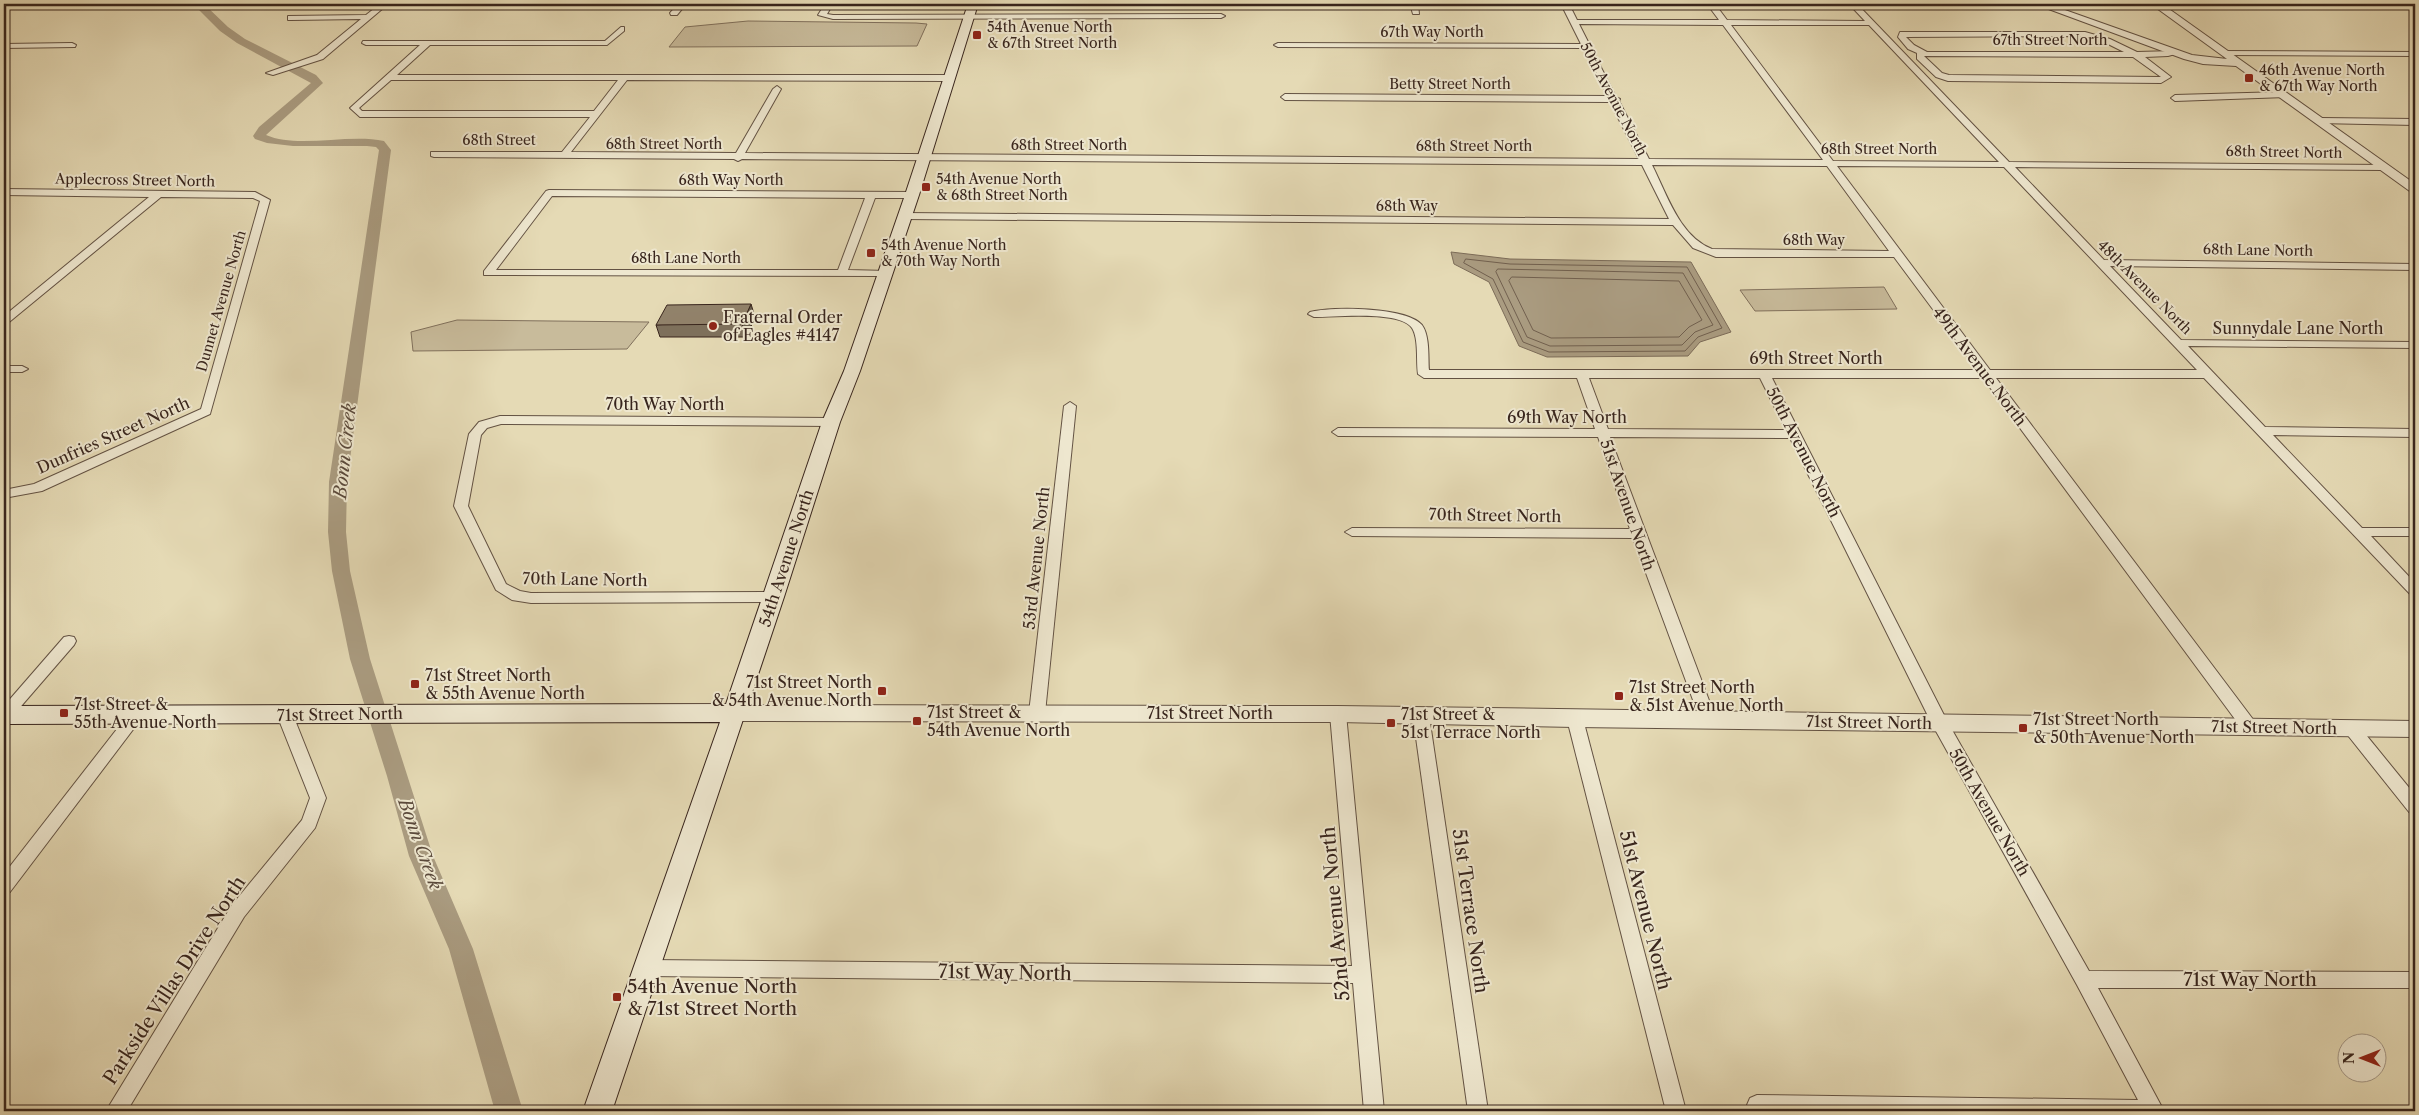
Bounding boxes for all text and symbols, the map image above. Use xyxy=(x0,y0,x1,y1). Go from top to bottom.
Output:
place label: 54th Avenue North & 67th Street North xyxy=(987,18,1117,52)
street label: 67th Way North xyxy=(1380,23,1484,41)
marker: 54th Avenue North & 67th Street North xyxy=(971,29,983,41)
street label: 67th Street North xyxy=(1992,31,2108,49)
street label: 50th Avenue North xyxy=(1576,39,1652,159)
place label: 46th Avenue North & 67th Way North xyxy=(2259,61,2385,95)
marker: 46th Avenue North & 67th Way North xyxy=(2243,72,2255,84)
street label: Betty Street North xyxy=(1389,75,1511,93)
street label: 68th Street xyxy=(462,131,536,149)
street label: 68th Street North xyxy=(606,135,723,153)
street label: 68th Street North xyxy=(1011,136,1128,154)
street label: 68th Street North xyxy=(1416,137,1533,155)
street label: 68th Street North xyxy=(1821,140,1938,158)
street label: 68th Street North xyxy=(2225,142,2343,162)
street label: Applecross Street North xyxy=(54,170,215,190)
place label: 54th Avenue North & 68th Street North xyxy=(936,170,1068,204)
street label: 68th Way North xyxy=(679,171,784,189)
marker: 54th Avenue North & 68th Street North xyxy=(920,181,932,193)
street label: 68th Way xyxy=(1376,197,1438,215)
street label: Dunnet Avenue North xyxy=(192,228,250,374)
street label: 68th Way xyxy=(1783,231,1845,249)
place label: 54th Avenue North & 70th Way North xyxy=(881,236,1007,270)
street label: 48th Avenue North xyxy=(2094,236,2196,338)
street label: 68th Lane North xyxy=(2203,240,2313,260)
marker: 54th Avenue North & 70th Way North xyxy=(865,247,877,259)
street label: 68th Lane North xyxy=(631,249,741,267)
street label: 49th Avenue North xyxy=(1929,302,2031,430)
place label: Fraternal Order of Eagles #4147 xyxy=(723,307,843,345)
street label: Sunnydale Lane North xyxy=(2213,318,2383,338)
marker: Fraternal Order of Eagles #4147 xyxy=(707,320,719,332)
street label: 69th Street North xyxy=(1749,348,1883,368)
street label: 50th Avenue North xyxy=(1762,383,1846,521)
street label: Dunfries Street North xyxy=(34,392,192,478)
street label: 70th Way North xyxy=(605,394,725,414)
water label: Bonn Creek xyxy=(329,402,361,502)
street label: 69th Way North xyxy=(1507,407,1627,427)
street label: 51st Avenue North xyxy=(1596,437,1660,573)
street label: 53rd Avenue North xyxy=(1019,486,1053,630)
street label: 54th Avenue North xyxy=(754,487,818,629)
street label: 70th Street North xyxy=(1429,504,1561,526)
street label: 70th Lane North xyxy=(522,568,648,590)
place label: 71st Street North & 55th Avenue North xyxy=(425,665,585,703)
place label: 71st Street North & 54th Avenue North xyxy=(711,672,872,710)
place label: 71st Street North & 51st Avenue North xyxy=(1629,677,1784,715)
marker: 71st Street North & 55th Avenue North xyxy=(409,678,421,690)
marker: 71st Street North & 54th Avenue North xyxy=(876,685,888,697)
marker: 71st Street North & 51st Avenue North xyxy=(1613,690,1625,702)
place label: 71st Street & 55th Avenue North xyxy=(74,694,217,732)
place label: 71st Street & 54th Avenue North xyxy=(927,702,1070,740)
street label: 71st Street North xyxy=(277,703,403,725)
street label: 71st Street North xyxy=(1147,703,1273,723)
place label: 71st Street & 51st Terrace North xyxy=(1401,704,1541,742)
marker: 71st Street & 55th Avenue North xyxy=(58,707,70,719)
place label: 71st Street North & 50th Avenue North xyxy=(2033,709,2194,747)
street label: 71st Street North xyxy=(1806,711,1932,733)
marker: 71st Street & 54th Avenue North xyxy=(911,715,923,727)
street label: 71st Street North xyxy=(2211,716,2337,738)
marker: 71st Street & 51st Terrace North xyxy=(1385,717,1397,729)
marker: 71st Street North & 50th Avenue North xyxy=(2017,722,2029,734)
street label: 50th Avenue North xyxy=(1945,745,2035,879)
water label: Bonn Creek xyxy=(393,793,447,893)
street label: 52nd Avenue North xyxy=(1316,826,1355,1002)
street label: 51st Terrace North xyxy=(1448,827,1493,995)
street label: 51st Avenue North xyxy=(1615,828,1676,992)
street label: Parkside Villas Drive North xyxy=(98,872,251,1089)
street label: 71st Way North xyxy=(938,960,1072,985)
street label: 71st Way North xyxy=(2183,968,2317,991)
place label: 54th Avenue North & 71st Street North xyxy=(627,975,797,1020)
marker: 54th Avenue North & 71st Street North xyxy=(611,991,623,1003)
north arrow xyxy=(2336,1032,2386,1082)
text: N xyxy=(2340,1052,2358,1064)

